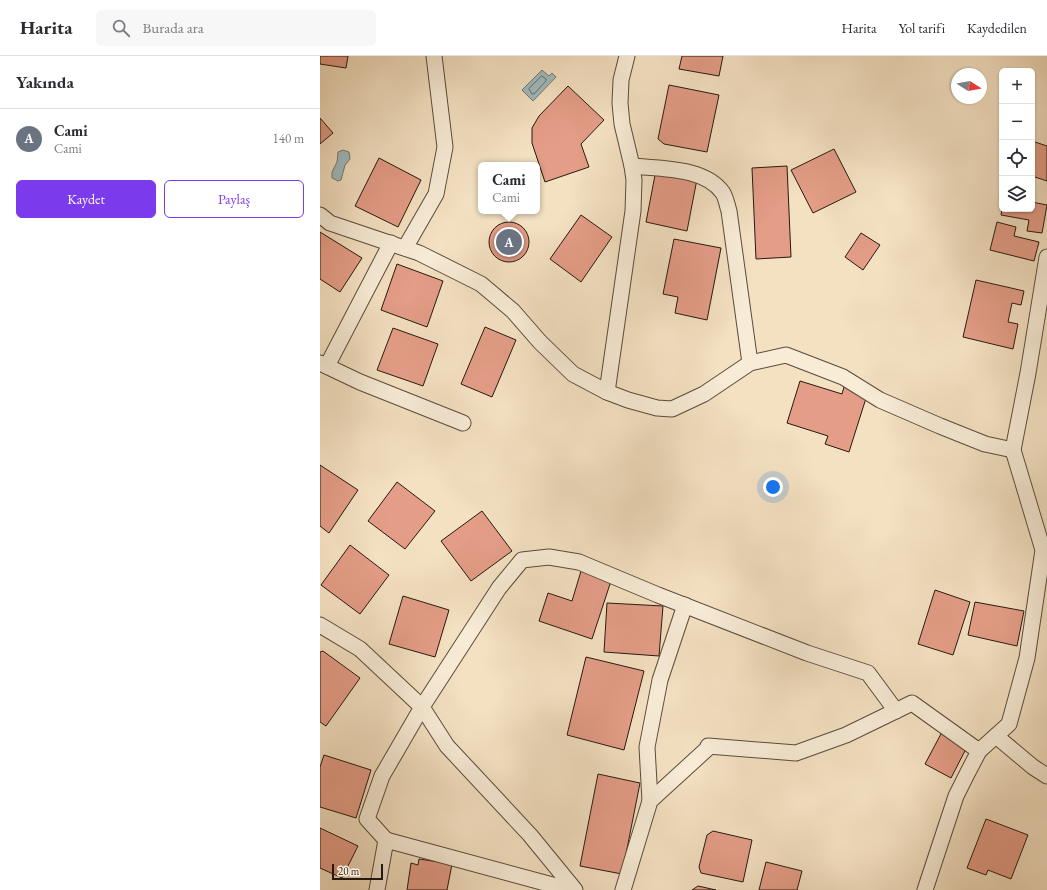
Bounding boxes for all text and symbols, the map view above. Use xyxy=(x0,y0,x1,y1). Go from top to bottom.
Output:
search box xyxy=(96,10,376,46)
text: Harita xyxy=(20,15,72,40)
icon: search xyxy=(110,17,132,39)
text: Burada ara xyxy=(142,18,204,37)
text: Harita xyxy=(842,19,877,37)
text: Yol tarifi xyxy=(899,19,945,37)
text: Kaydedilen xyxy=(967,19,1027,37)
north arrow xyxy=(951,68,987,104)
map controls xyxy=(999,68,1035,212)
button: + xyxy=(999,68,1035,104)
text: Yakında xyxy=(16,71,74,93)
button: − xyxy=(999,104,1035,140)
text: Cami xyxy=(54,121,88,140)
text: A xyxy=(24,130,34,147)
text: 140 m xyxy=(273,130,304,147)
text: Cami xyxy=(54,140,82,157)
button: locate xyxy=(999,140,1035,176)
popup xyxy=(478,162,540,214)
text: Cami xyxy=(492,170,526,189)
button: layers xyxy=(999,176,1035,212)
button: Kaydet xyxy=(16,180,156,218)
button: Paylaş xyxy=(164,180,304,218)
text: Cami xyxy=(492,189,520,206)
pin: A xyxy=(496,227,522,257)
your location xyxy=(763,477,783,497)
scale bar xyxy=(332,862,383,881)
text: 20 m xyxy=(338,864,359,878)

